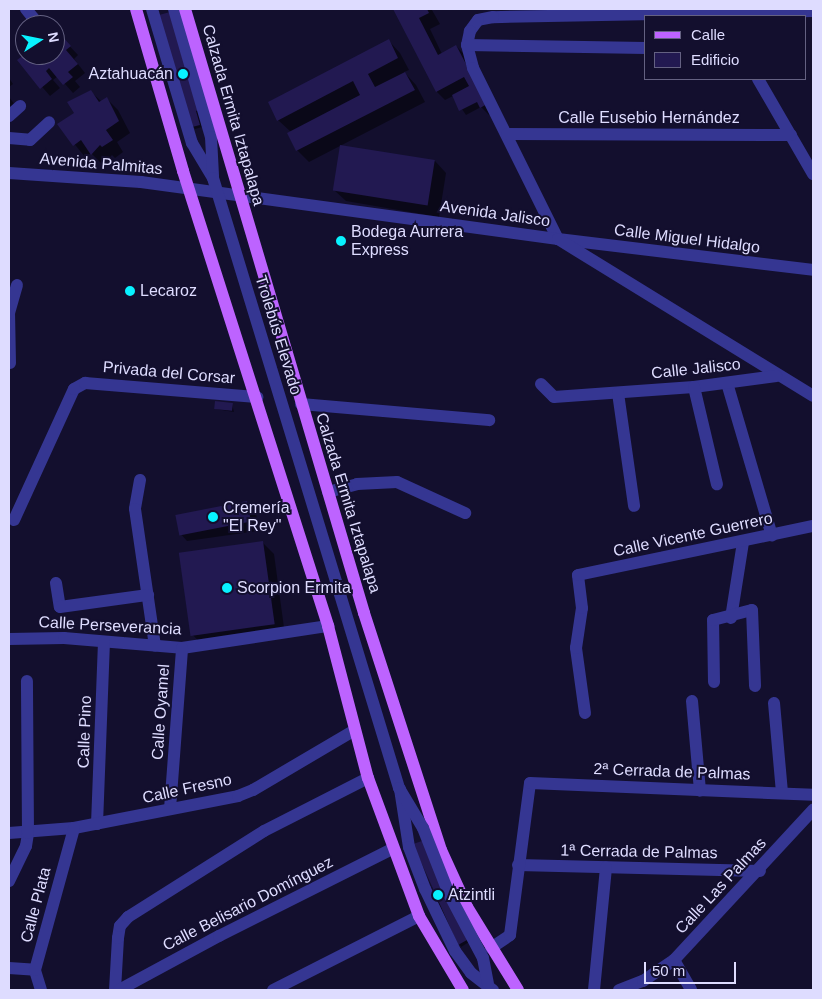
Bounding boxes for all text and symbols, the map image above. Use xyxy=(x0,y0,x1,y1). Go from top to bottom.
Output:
north arrow xyxy=(15,15,65,65)
legend xyxy=(644,15,807,80)
street label: Calzada Ermita Iztapalapa xyxy=(198,22,268,208)
text: Calle xyxy=(691,26,725,43)
text: N xyxy=(45,31,63,44)
text: Edificio xyxy=(691,51,739,68)
place label: Aztahuacán xyxy=(88,64,173,84)
marker: Aztahuacán xyxy=(177,68,189,80)
street label: Calle Eusebio Hernández xyxy=(558,108,740,128)
street label: Avenida Palmitas xyxy=(39,149,163,179)
street label: Avenida Jalisco xyxy=(439,197,551,231)
street label: Calle Miguel Hidalgo xyxy=(613,221,761,257)
place label: Bodega Aurrera Express xyxy=(351,222,464,260)
marker: Bodega Aurrera Express xyxy=(335,235,347,247)
street label: Trolebús Elevado xyxy=(251,273,305,397)
place label: Lecaroz xyxy=(140,281,197,301)
marker: Lecaroz xyxy=(124,285,136,297)
street label: Calle Jalisco xyxy=(650,355,742,383)
street label: Privada del Corsar xyxy=(102,358,236,388)
street label: Calzada Ermita Iztapalapa xyxy=(311,410,385,596)
place label: Cremería "El Rey" xyxy=(223,498,290,536)
street label: Calle Vicente Guerrero xyxy=(612,509,774,561)
marker: Cremería "El Rey" xyxy=(207,511,219,523)
place label: Scorpion Ermita xyxy=(237,578,351,598)
marker: Scorpion Ermita xyxy=(221,582,233,594)
street label: Calle Perseverancia xyxy=(38,613,182,639)
street label: Calle Oyamel xyxy=(148,663,174,761)
street label: Calle Pino xyxy=(74,695,96,769)
street label: 2ª Cerrada de Palmas xyxy=(593,760,751,784)
street label: Calle Fresno xyxy=(141,770,233,808)
street label: Calle Las Palmas xyxy=(672,834,770,938)
street label: 1ª Cerrada de Palmas xyxy=(560,841,718,863)
street label: Calle Belisario Domínguez xyxy=(160,853,336,955)
street label: Calle Plata xyxy=(17,865,55,945)
place label: Atzintli xyxy=(448,885,495,905)
marker: Atzintli xyxy=(432,889,444,901)
scale bar xyxy=(647,952,740,984)
text: 50 m xyxy=(652,962,685,979)

